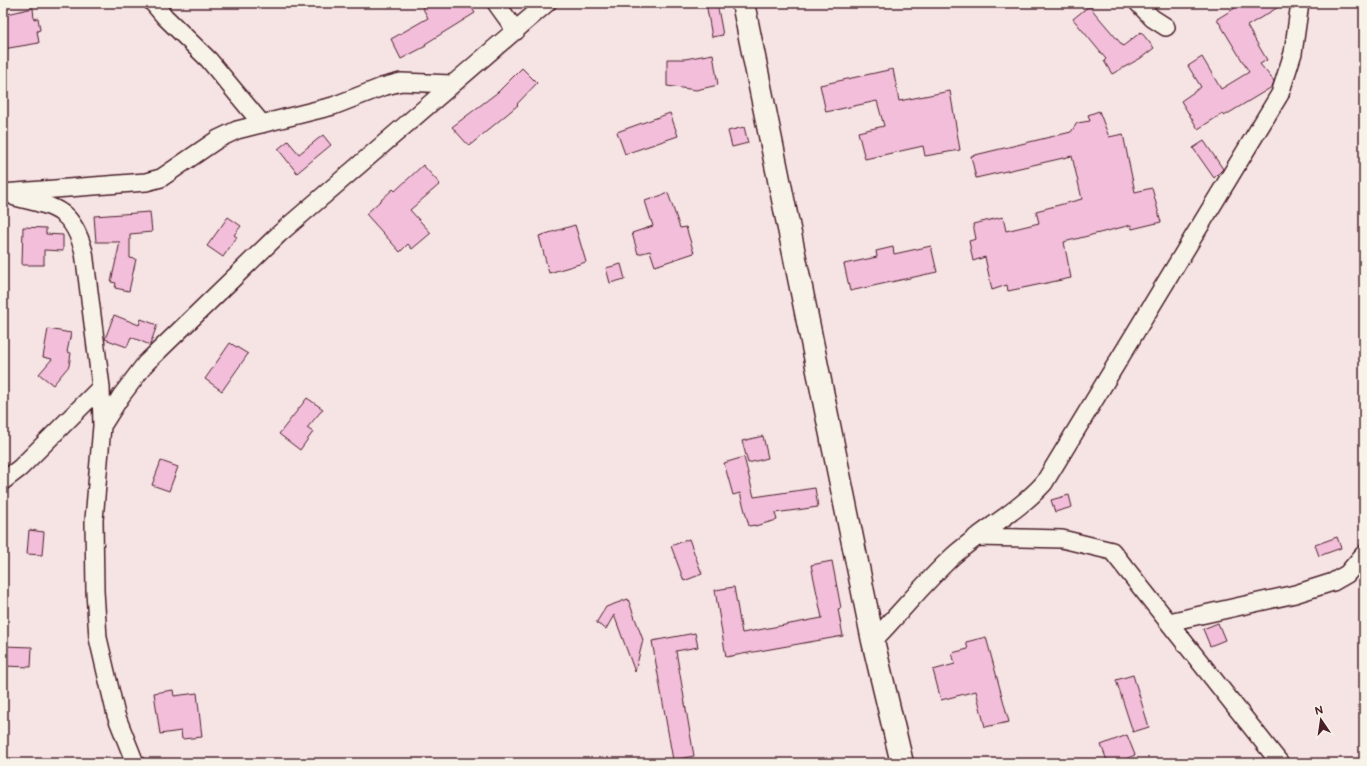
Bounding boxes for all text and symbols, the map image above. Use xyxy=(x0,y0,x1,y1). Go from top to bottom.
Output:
north arrow xyxy=(1301,700,1341,740)
text: N xyxy=(1313,703,1324,718)

